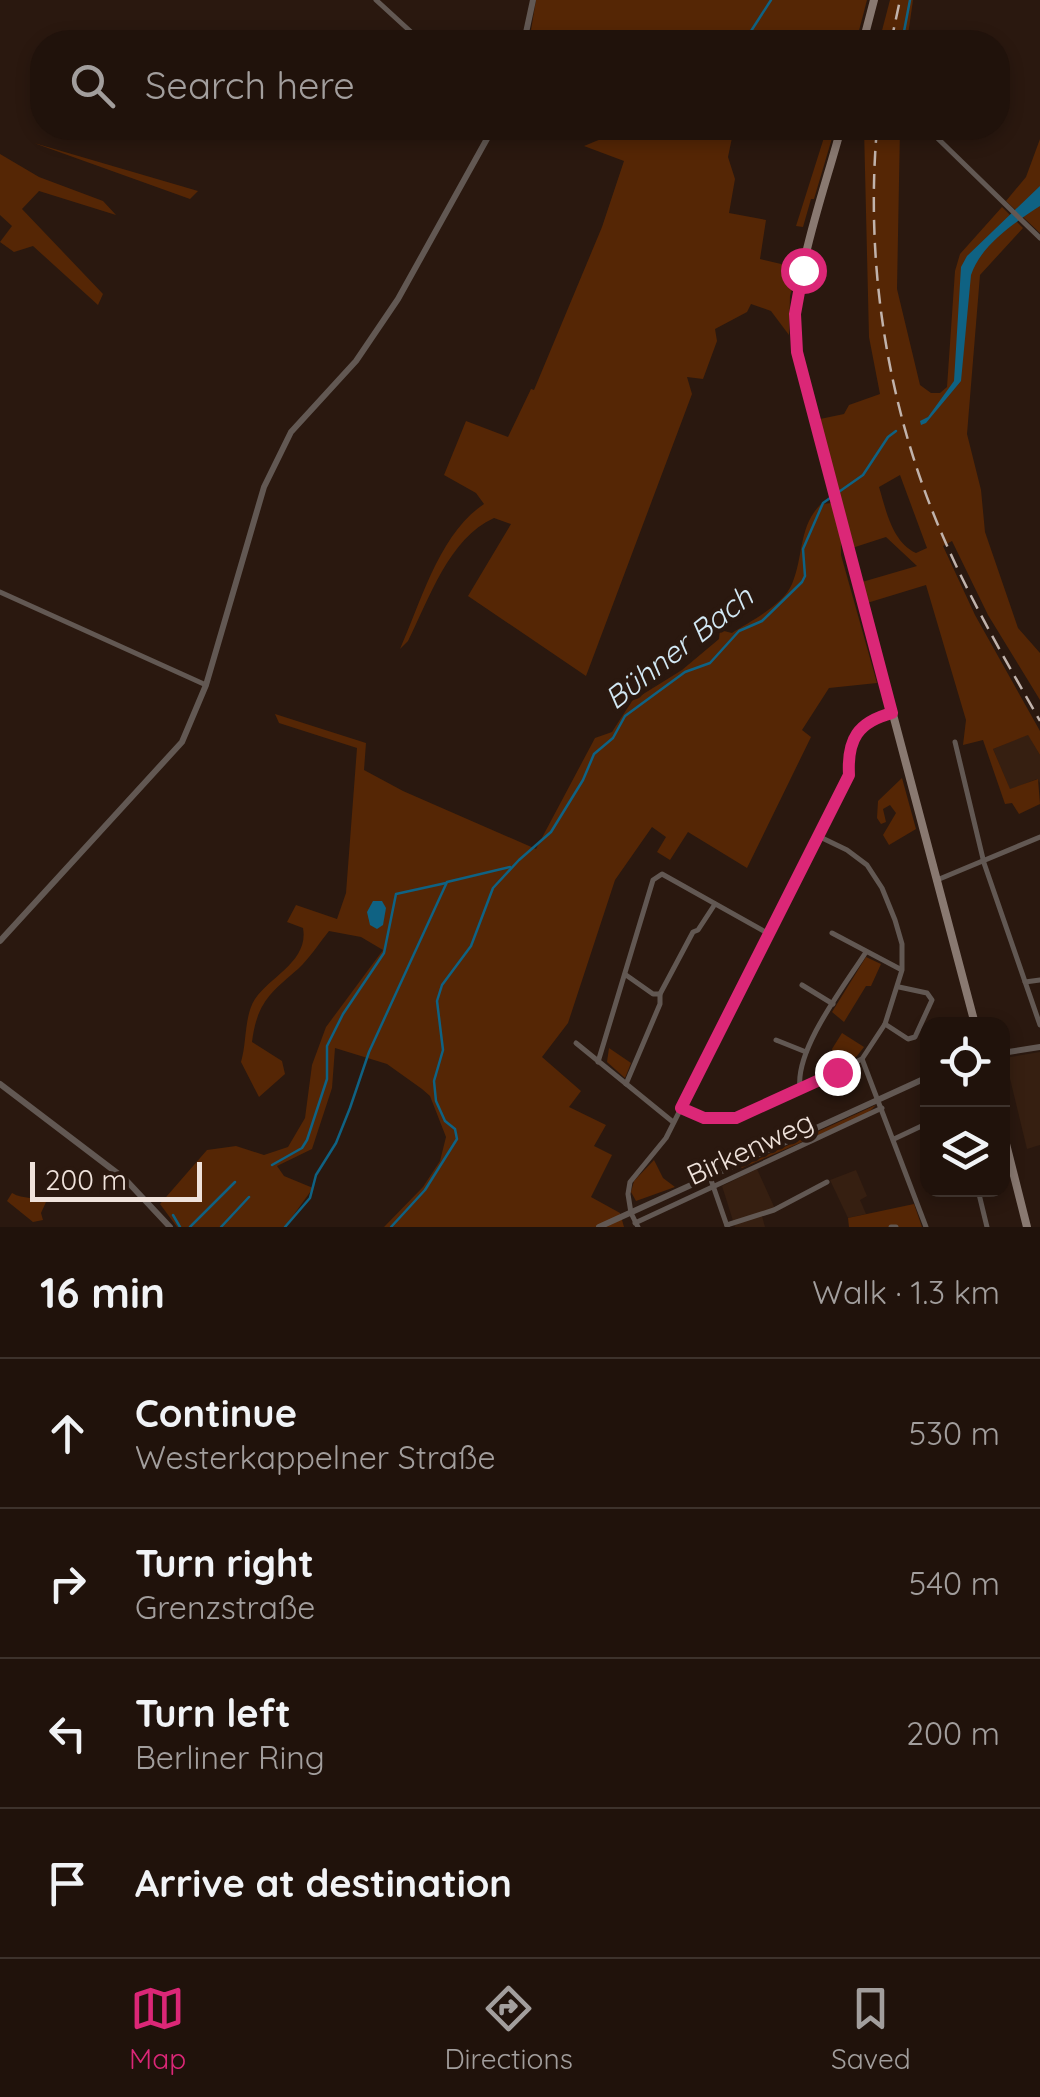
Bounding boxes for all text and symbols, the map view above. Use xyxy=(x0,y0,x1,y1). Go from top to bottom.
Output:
search box xyxy=(30,30,1010,140)
icon: search xyxy=(65,58,120,113)
text: Search here xyxy=(145,61,355,109)
route start xyxy=(781,248,827,294)
water label: Bühner Bach xyxy=(597,577,761,717)
map controls xyxy=(920,1017,1010,1197)
button: locate xyxy=(920,1017,1010,1107)
route end xyxy=(815,1050,861,1096)
street label: Birkenweg xyxy=(681,1103,819,1192)
button: layers xyxy=(920,1107,1010,1197)
scale bar xyxy=(30,1157,202,1202)
text: 200 m xyxy=(45,1162,127,1197)
text: 16 min xyxy=(40,1266,165,1319)
text: Walk · 1.3 km xyxy=(812,1272,1000,1312)
text: Continue xyxy=(135,1389,297,1437)
icon: ahead xyxy=(40,1406,95,1461)
text: 530 m xyxy=(909,1413,1000,1453)
text: Westerkappelner Straße xyxy=(135,1437,495,1477)
text: Turn right xyxy=(135,1539,314,1587)
icon: right xyxy=(40,1556,95,1611)
text: 540 m xyxy=(909,1563,1000,1603)
text: Grenzstraße xyxy=(135,1587,315,1627)
text: Turn left xyxy=(135,1689,291,1737)
icon: left xyxy=(40,1706,95,1761)
text: 200 m xyxy=(906,1713,1000,1753)
text: Berliner Ring xyxy=(135,1737,325,1777)
icon: arrive xyxy=(40,1856,95,1911)
text: Arrive at destination xyxy=(135,1859,512,1907)
tab: Map xyxy=(129,1981,186,2076)
tab: Directions xyxy=(444,1981,573,2076)
tab: Saved xyxy=(831,1981,911,2076)

